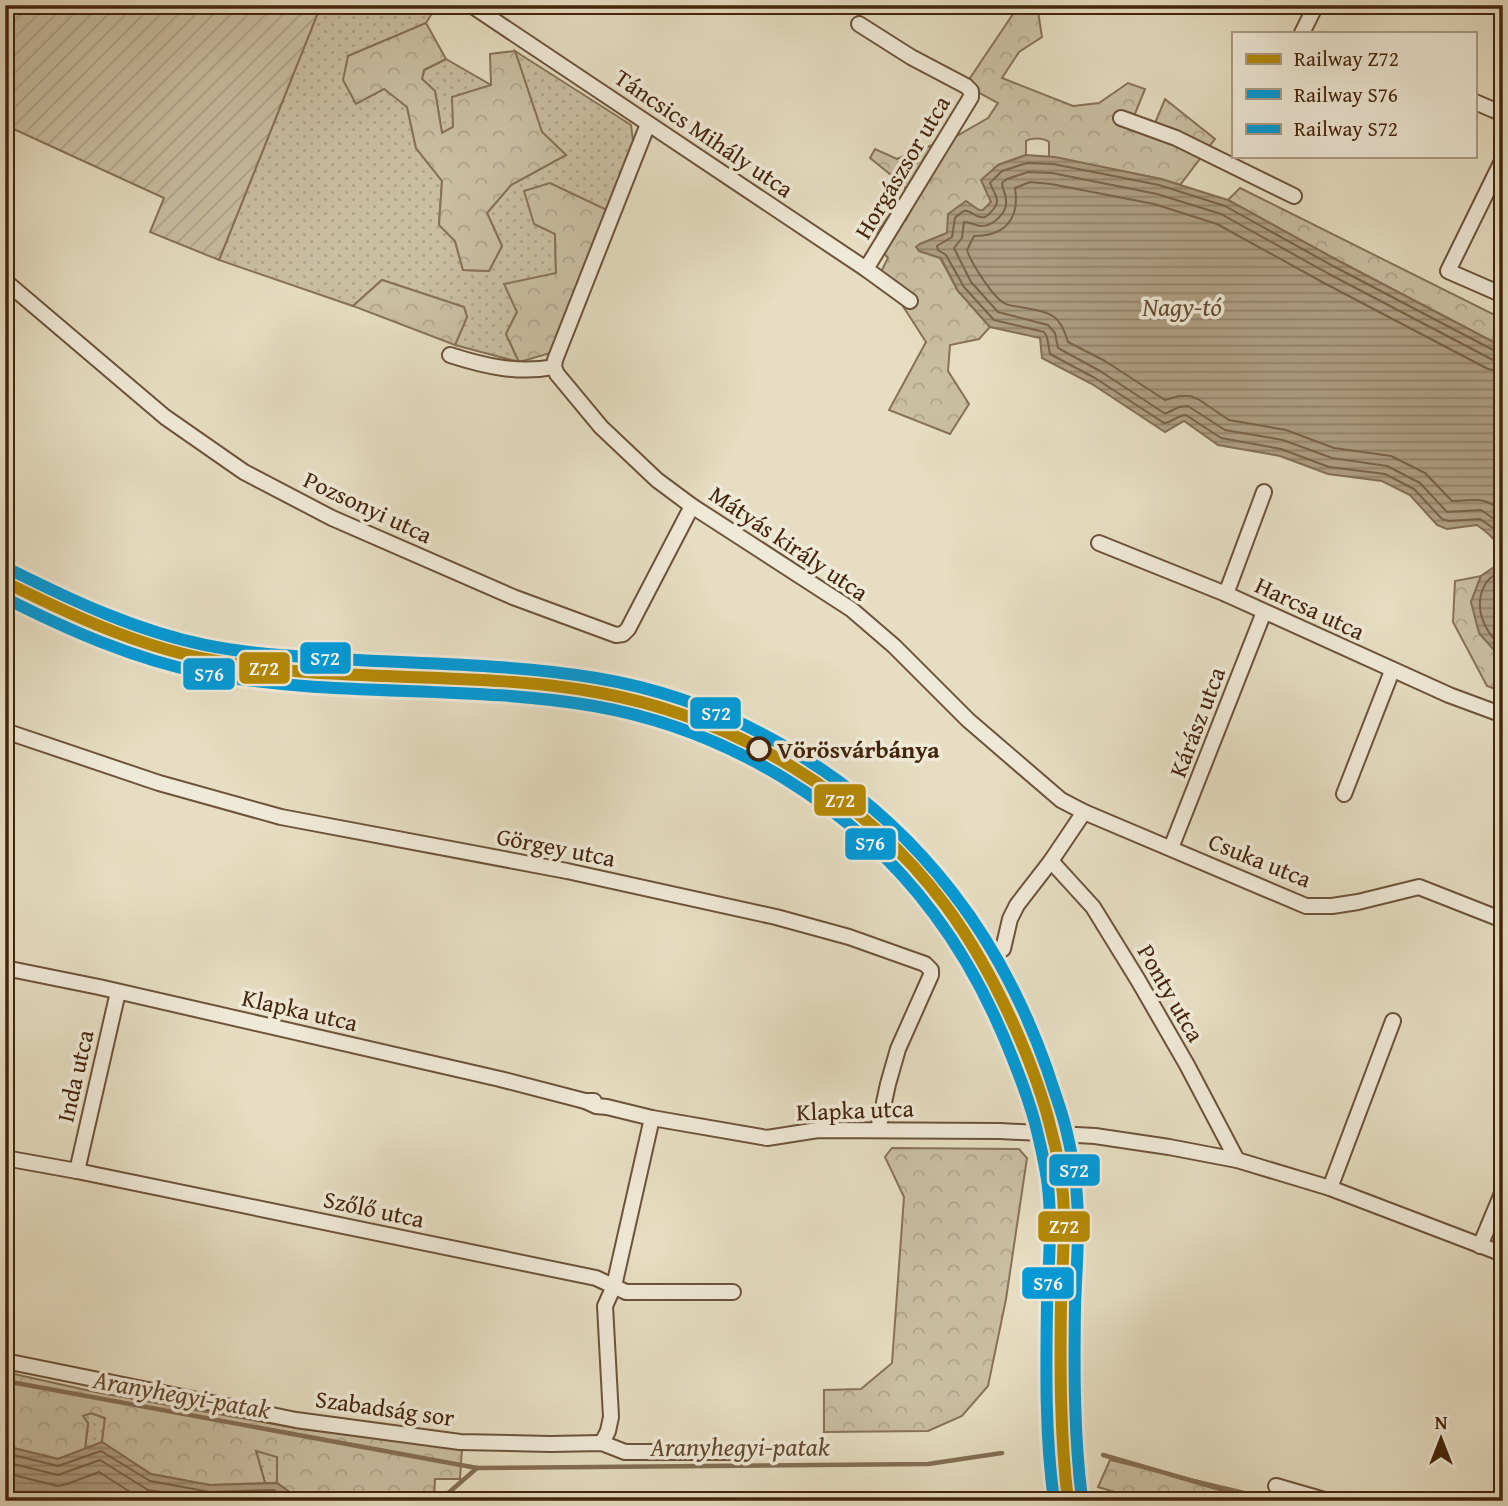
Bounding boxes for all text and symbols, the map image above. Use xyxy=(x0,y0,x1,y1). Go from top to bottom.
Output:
legend xyxy=(1232,32,1476,158)
text: Railway Z72 xyxy=(1294,43,1399,74)
street label: Táncsics Mihály utca xyxy=(607,60,801,206)
text: Railway S76 xyxy=(1294,79,1398,110)
street label: Horgászsor utca xyxy=(845,88,959,245)
text: Railway S72 xyxy=(1294,113,1398,144)
water label: Nagy-tó xyxy=(1141,287,1222,326)
street label: Pozsonyi utca xyxy=(298,462,439,552)
street label: Mátyás király utca xyxy=(702,477,876,610)
street label: Harcsa utca xyxy=(1250,567,1371,649)
line badge: S72 xyxy=(299,641,352,675)
text: S72 xyxy=(310,644,340,672)
line badge: Z72 xyxy=(238,651,291,685)
text: Z72 xyxy=(249,654,279,682)
line badge: S76 xyxy=(182,657,236,691)
text: S76 xyxy=(194,660,224,688)
street label: Kárász utca xyxy=(1160,661,1234,782)
line badge: S72 xyxy=(689,696,742,730)
text: S72 xyxy=(701,699,731,727)
place label: Vörösvárbánya xyxy=(777,732,940,767)
marker: Vörösvárbánya xyxy=(747,737,771,761)
line badge: Z72 xyxy=(813,783,867,817)
text: Z72 xyxy=(825,786,855,814)
street label: Görgey utca xyxy=(494,818,619,876)
street label: Csuka utca xyxy=(1203,824,1317,897)
line badge: S76 xyxy=(844,827,897,861)
text: S76 xyxy=(855,829,885,857)
street label: Ponty utca xyxy=(1129,938,1213,1049)
street label: Klapka utca xyxy=(239,980,362,1040)
street label: Inda utca xyxy=(47,1026,103,1126)
street label: Klapka utca xyxy=(796,1090,915,1130)
line badge: S72 xyxy=(1048,1153,1101,1187)
text: S72 xyxy=(1059,1156,1089,1184)
street label: Szőlő utca xyxy=(320,1181,428,1237)
line badge: Z72 xyxy=(1037,1210,1091,1243)
text: Z72 xyxy=(1049,1212,1079,1240)
line badge: S76 xyxy=(1021,1266,1075,1300)
text: S76 xyxy=(1033,1269,1063,1297)
water label: Aranyhegyi-patak xyxy=(89,1359,274,1429)
street label: Szabadság sor xyxy=(313,1381,457,1435)
north arrow xyxy=(1406,1404,1476,1474)
text: N xyxy=(1435,1408,1448,1436)
water label: Aranyhegyi-patak xyxy=(649,1427,830,1466)

